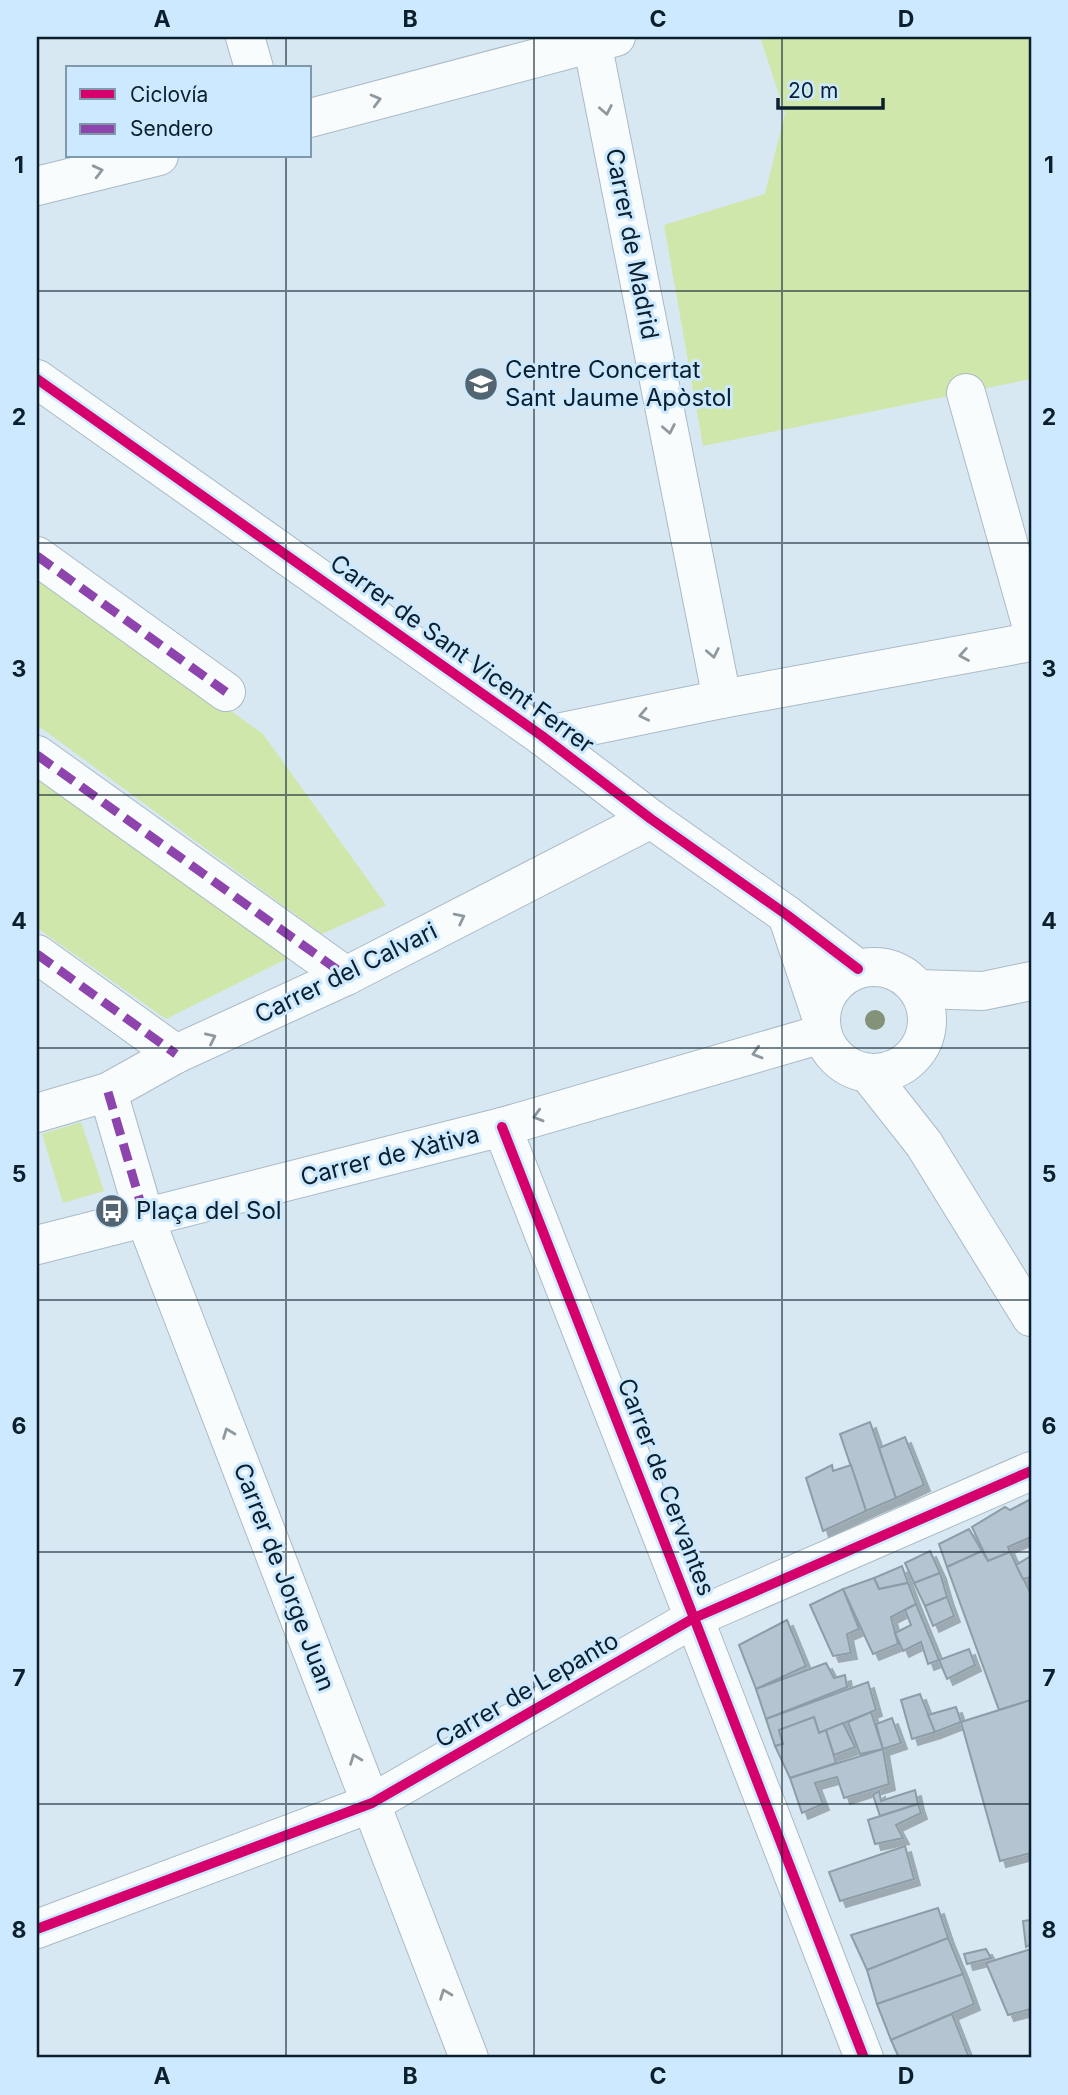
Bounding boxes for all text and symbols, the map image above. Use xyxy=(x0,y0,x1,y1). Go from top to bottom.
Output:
text: A xyxy=(153,5,171,33)
text: B xyxy=(402,5,418,33)
text: C xyxy=(649,5,667,33)
text: D xyxy=(898,5,914,33)
legend xyxy=(66,66,312,158)
scale bar xyxy=(778,66,883,110)
text: 20 m xyxy=(788,78,838,103)
text: Ciclovía xyxy=(130,82,208,107)
one-way arrow xyxy=(370,94,382,109)
one-way arrow xyxy=(597,104,612,116)
text: Sendero xyxy=(130,116,213,141)
street label: Carrer de Madrid xyxy=(600,146,665,342)
text: 1 xyxy=(14,151,24,179)
text: 1 xyxy=(1044,151,1054,179)
one-way arrow xyxy=(92,165,104,179)
place label: Centre Concertat Sant Jaume Apòstol xyxy=(505,355,732,412)
school or university icon: Centre Concertat Sant Jaume Apòstol xyxy=(462,365,500,403)
text: 2 xyxy=(12,403,26,431)
text: 2 xyxy=(1042,403,1056,431)
one-way arrow xyxy=(661,423,676,435)
street label: Carrer de Sant Vicent Ferrer xyxy=(325,548,600,759)
one-way arrow xyxy=(958,646,970,661)
one-way arrow xyxy=(705,647,720,659)
text: 3 xyxy=(12,655,26,683)
text: 3 xyxy=(1042,655,1056,683)
one-way arrow xyxy=(638,706,650,721)
text: 4 xyxy=(11,907,27,935)
text: 4 xyxy=(1041,907,1057,935)
one-way arrow xyxy=(453,912,465,926)
street label: Carrer del Calvari xyxy=(250,916,442,1029)
one-way arrow xyxy=(204,1033,216,1047)
one-way arrow xyxy=(751,1045,763,1059)
one-way arrow xyxy=(533,1108,545,1123)
street label: Carrer de Xàtiva xyxy=(297,1119,482,1192)
text: 5 xyxy=(12,1160,26,1188)
text: 5 xyxy=(1042,1160,1056,1188)
bus stop icon: Plaça del Sol xyxy=(93,1192,131,1230)
place label: Plaça del Sol xyxy=(136,1196,282,1225)
street label: Carrer de Cervantes xyxy=(612,1374,721,1600)
text: 6 xyxy=(12,1412,26,1440)
text: 6 xyxy=(1042,1412,1056,1440)
one-way arrow xyxy=(223,1427,237,1439)
street label: Carrer de Jorge Juan xyxy=(228,1459,341,1695)
street label: Carrer de Lepanto xyxy=(430,1625,623,1754)
text: 7 xyxy=(12,1664,26,1692)
text: 7 xyxy=(1042,1664,1056,1692)
one-way arrow xyxy=(349,1754,363,1766)
text: 8 xyxy=(12,1916,26,1944)
text: 8 xyxy=(1042,1916,1056,1944)
one-way arrow xyxy=(439,1989,453,2001)
text: A xyxy=(153,2062,171,2090)
text: B xyxy=(402,2062,418,2090)
text: C xyxy=(649,2062,667,2090)
text: D xyxy=(898,2062,914,2090)

